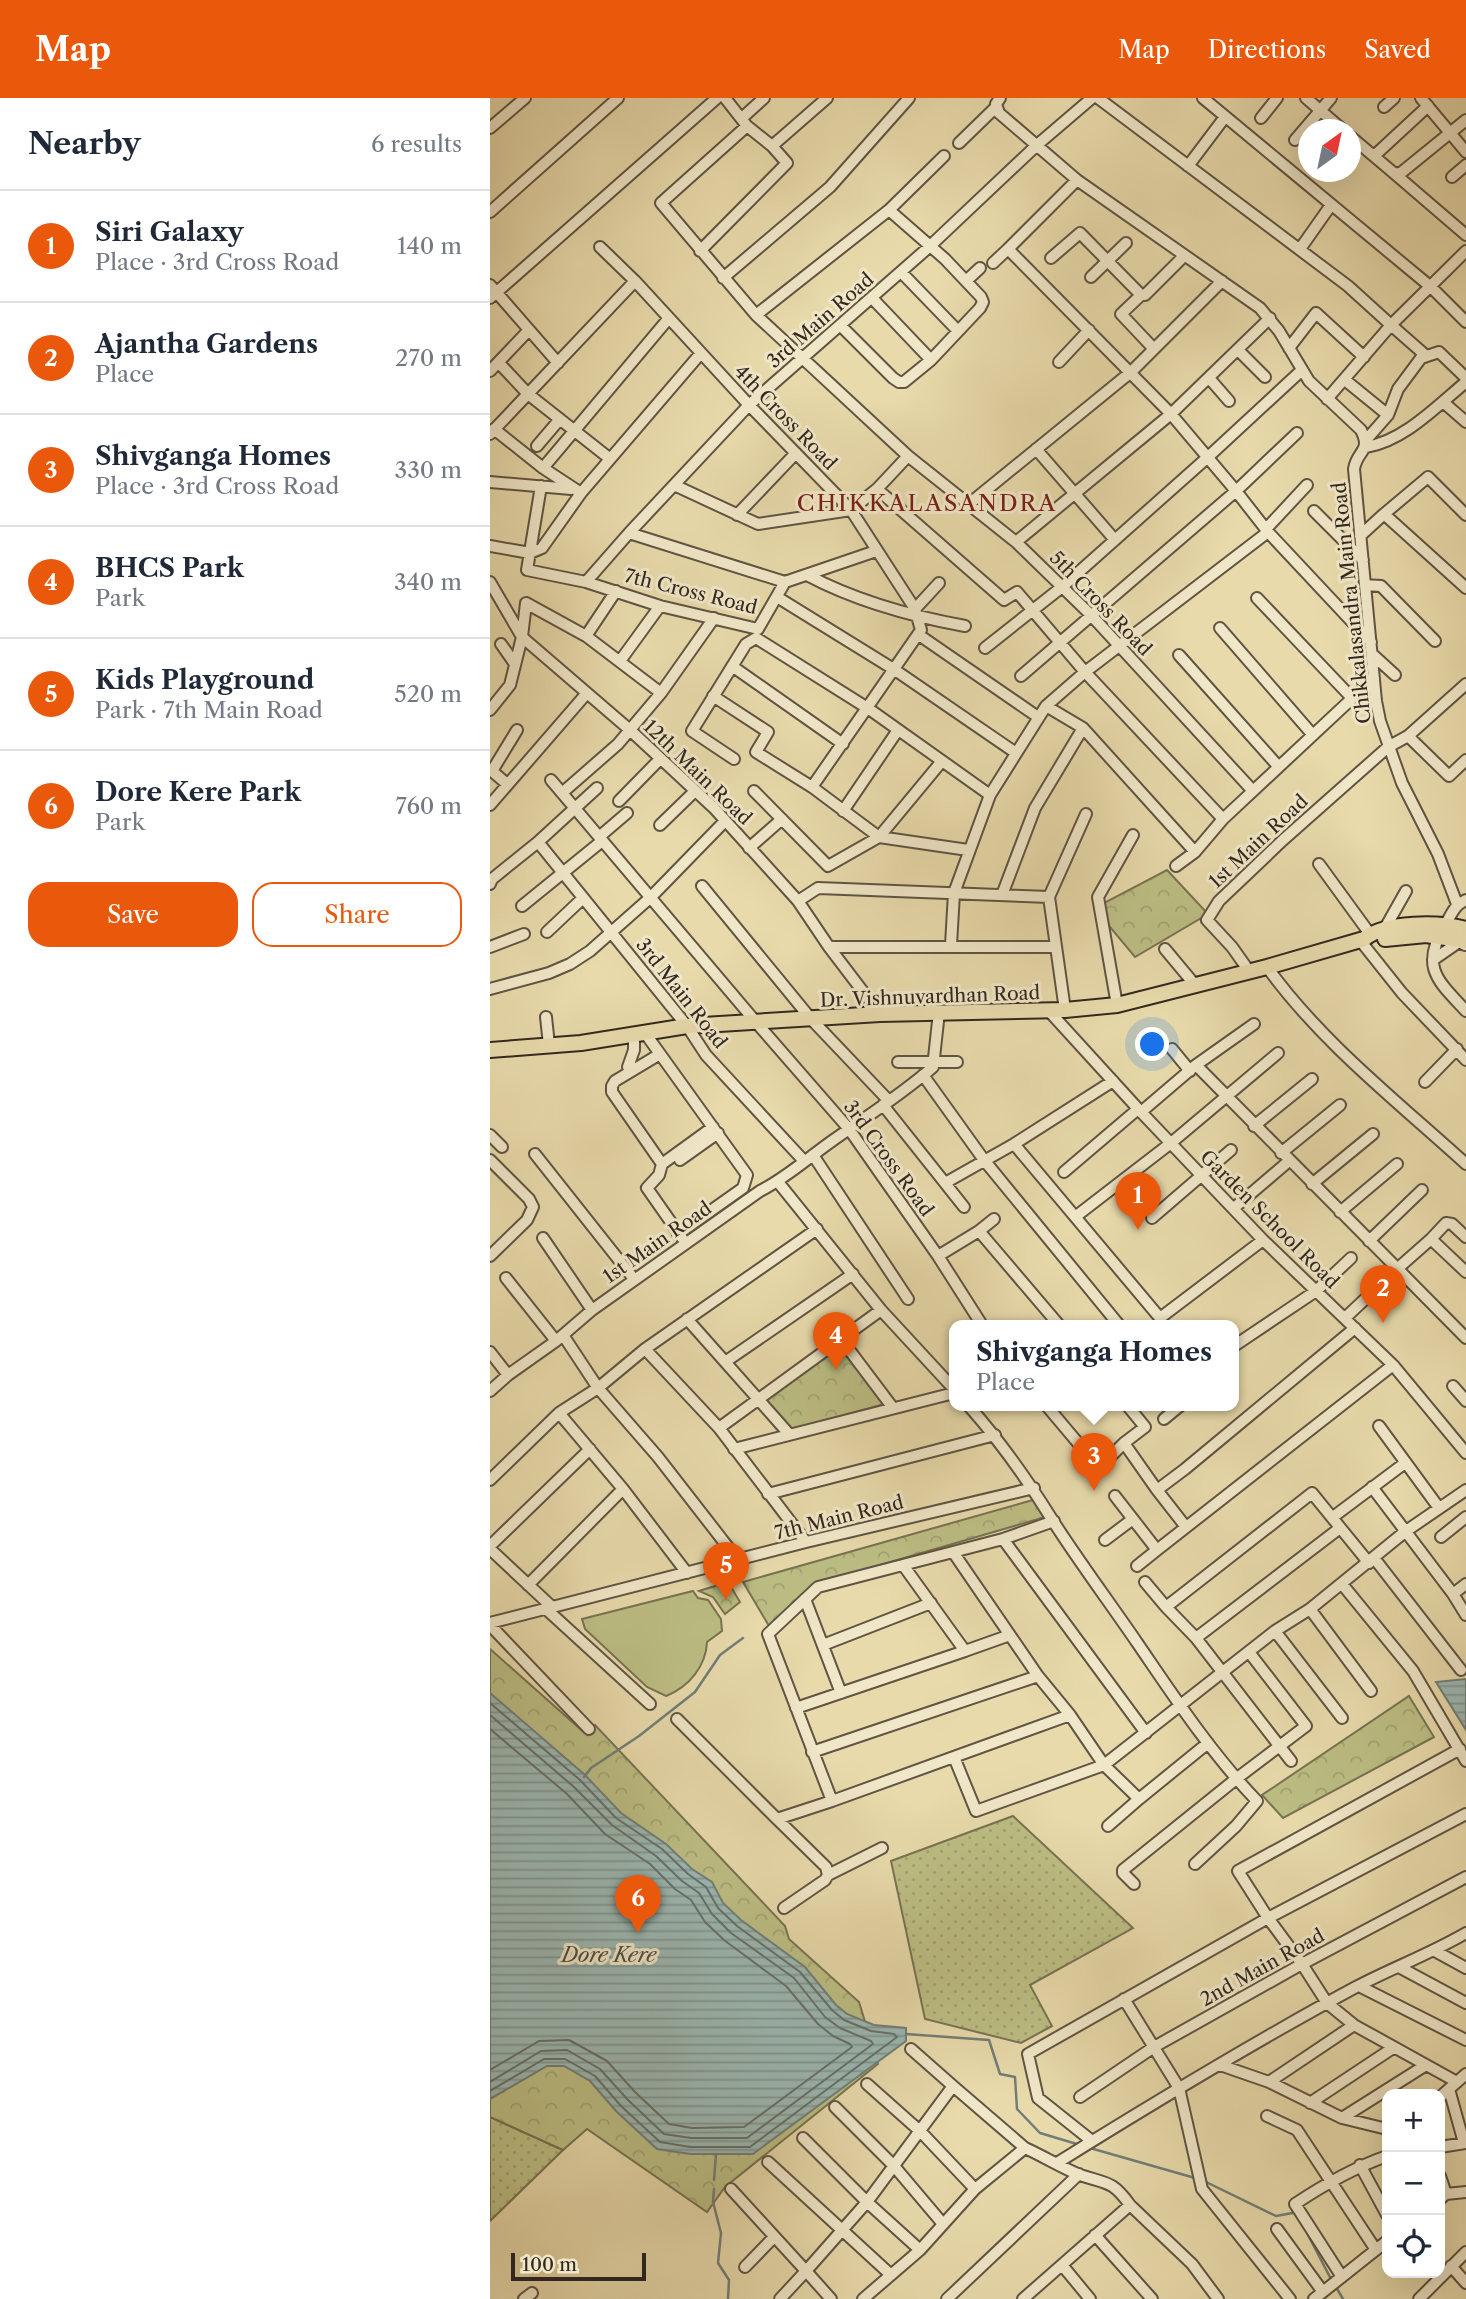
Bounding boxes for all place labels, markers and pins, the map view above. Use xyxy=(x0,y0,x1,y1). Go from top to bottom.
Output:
pin: 1 xyxy=(1115,1172,1161,1230)
pin: 2 xyxy=(1360,1265,1406,1323)
pin: 4 xyxy=(813,1312,859,1370)
pin: 3 xyxy=(1071,1433,1117,1491)
pin: 5 xyxy=(703,1542,749,1600)
pin: 6 xyxy=(615,1875,661,1933)

